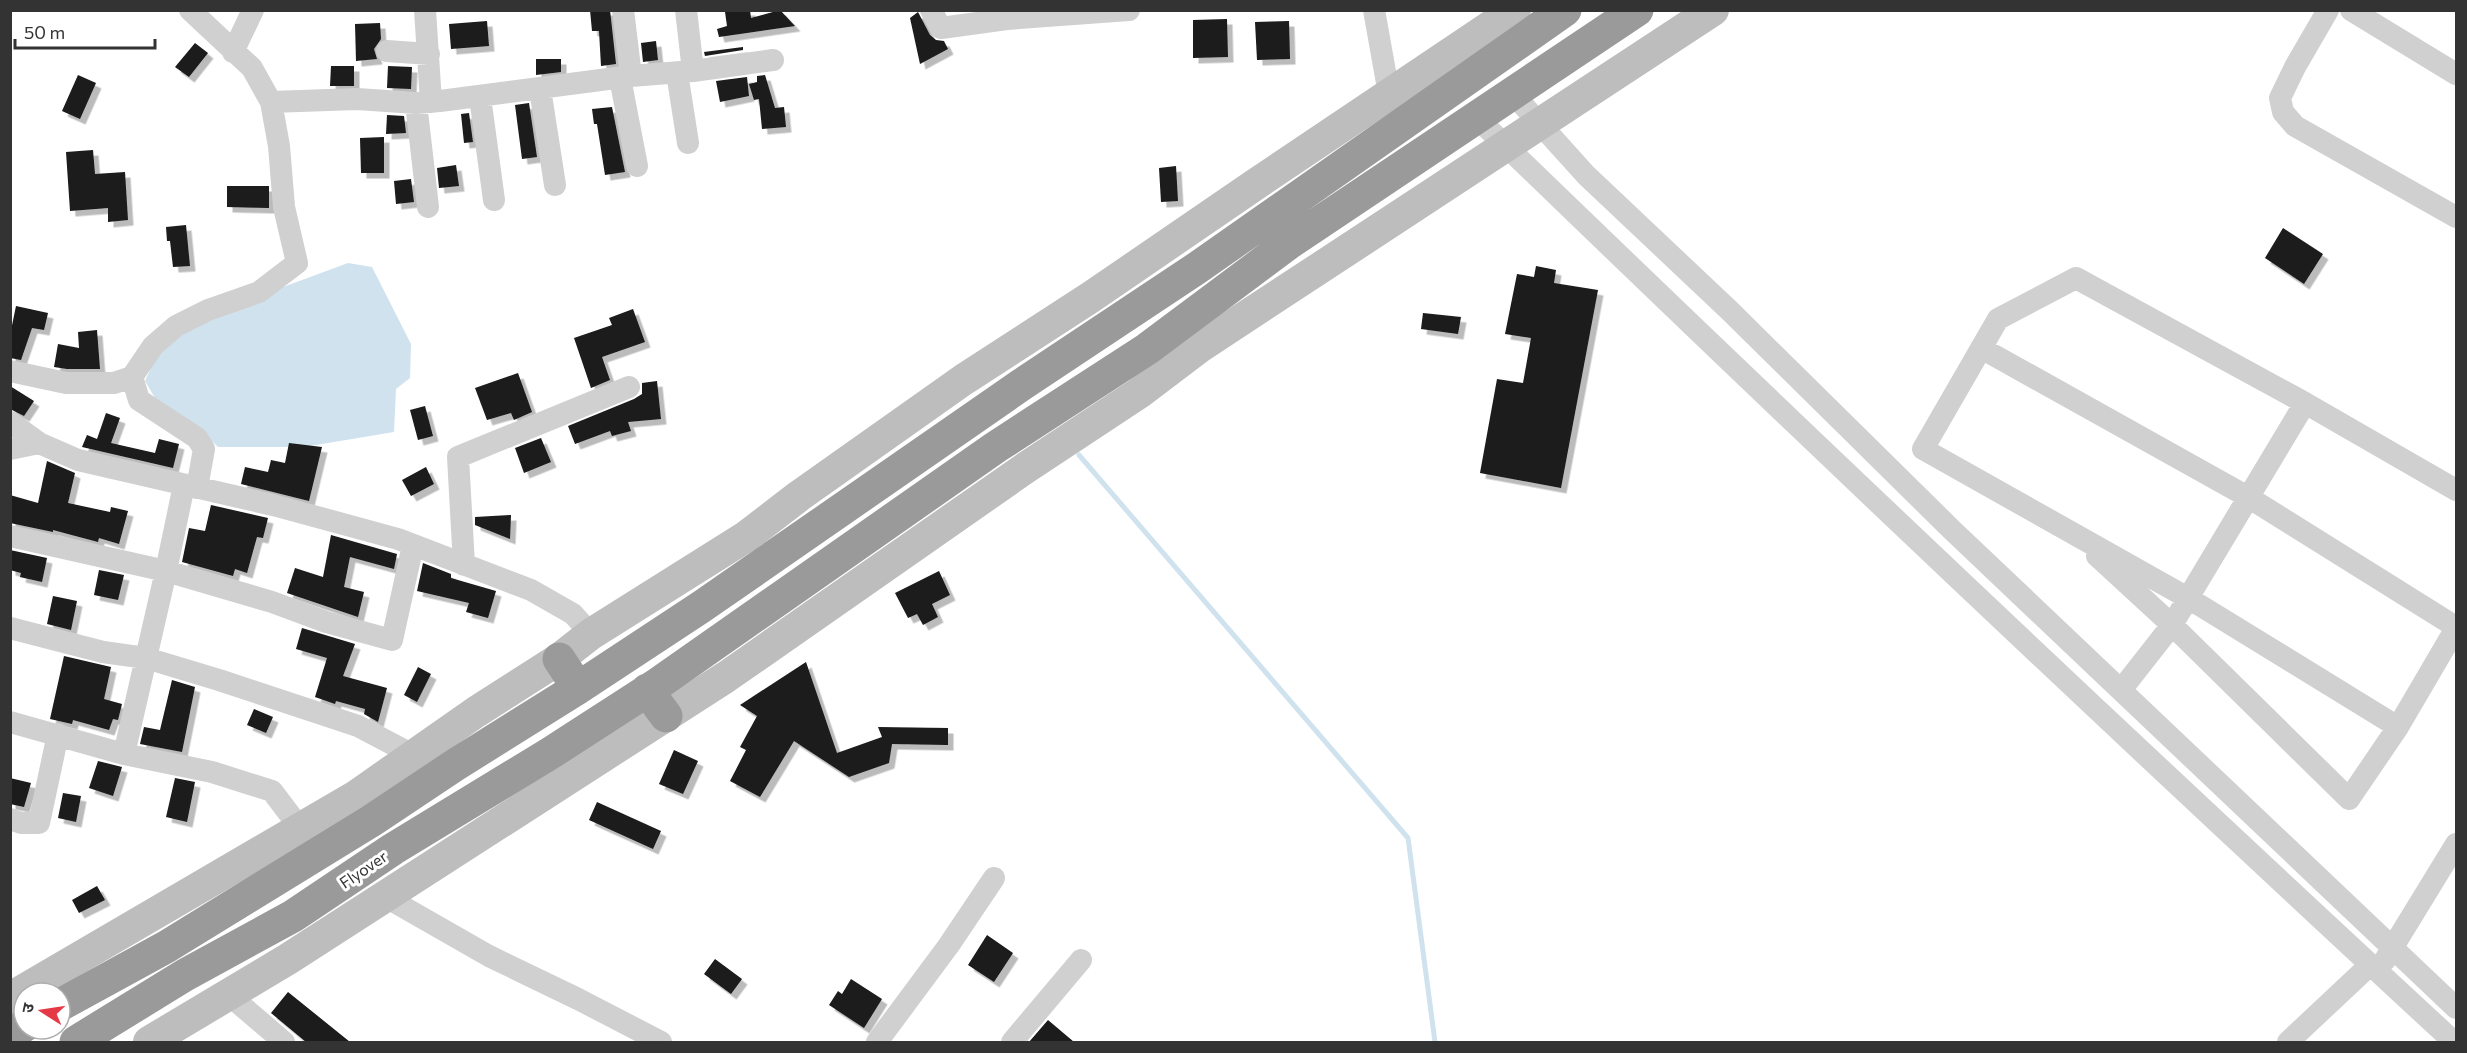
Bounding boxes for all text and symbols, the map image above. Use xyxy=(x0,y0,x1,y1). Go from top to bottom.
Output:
scale bar xyxy=(15,12,154,50)
text: 50 m xyxy=(24,21,65,43)
street label: Flyover xyxy=(336,846,391,892)
north arrow xyxy=(12,981,72,1041)
text: उ xyxy=(17,1001,37,1014)

